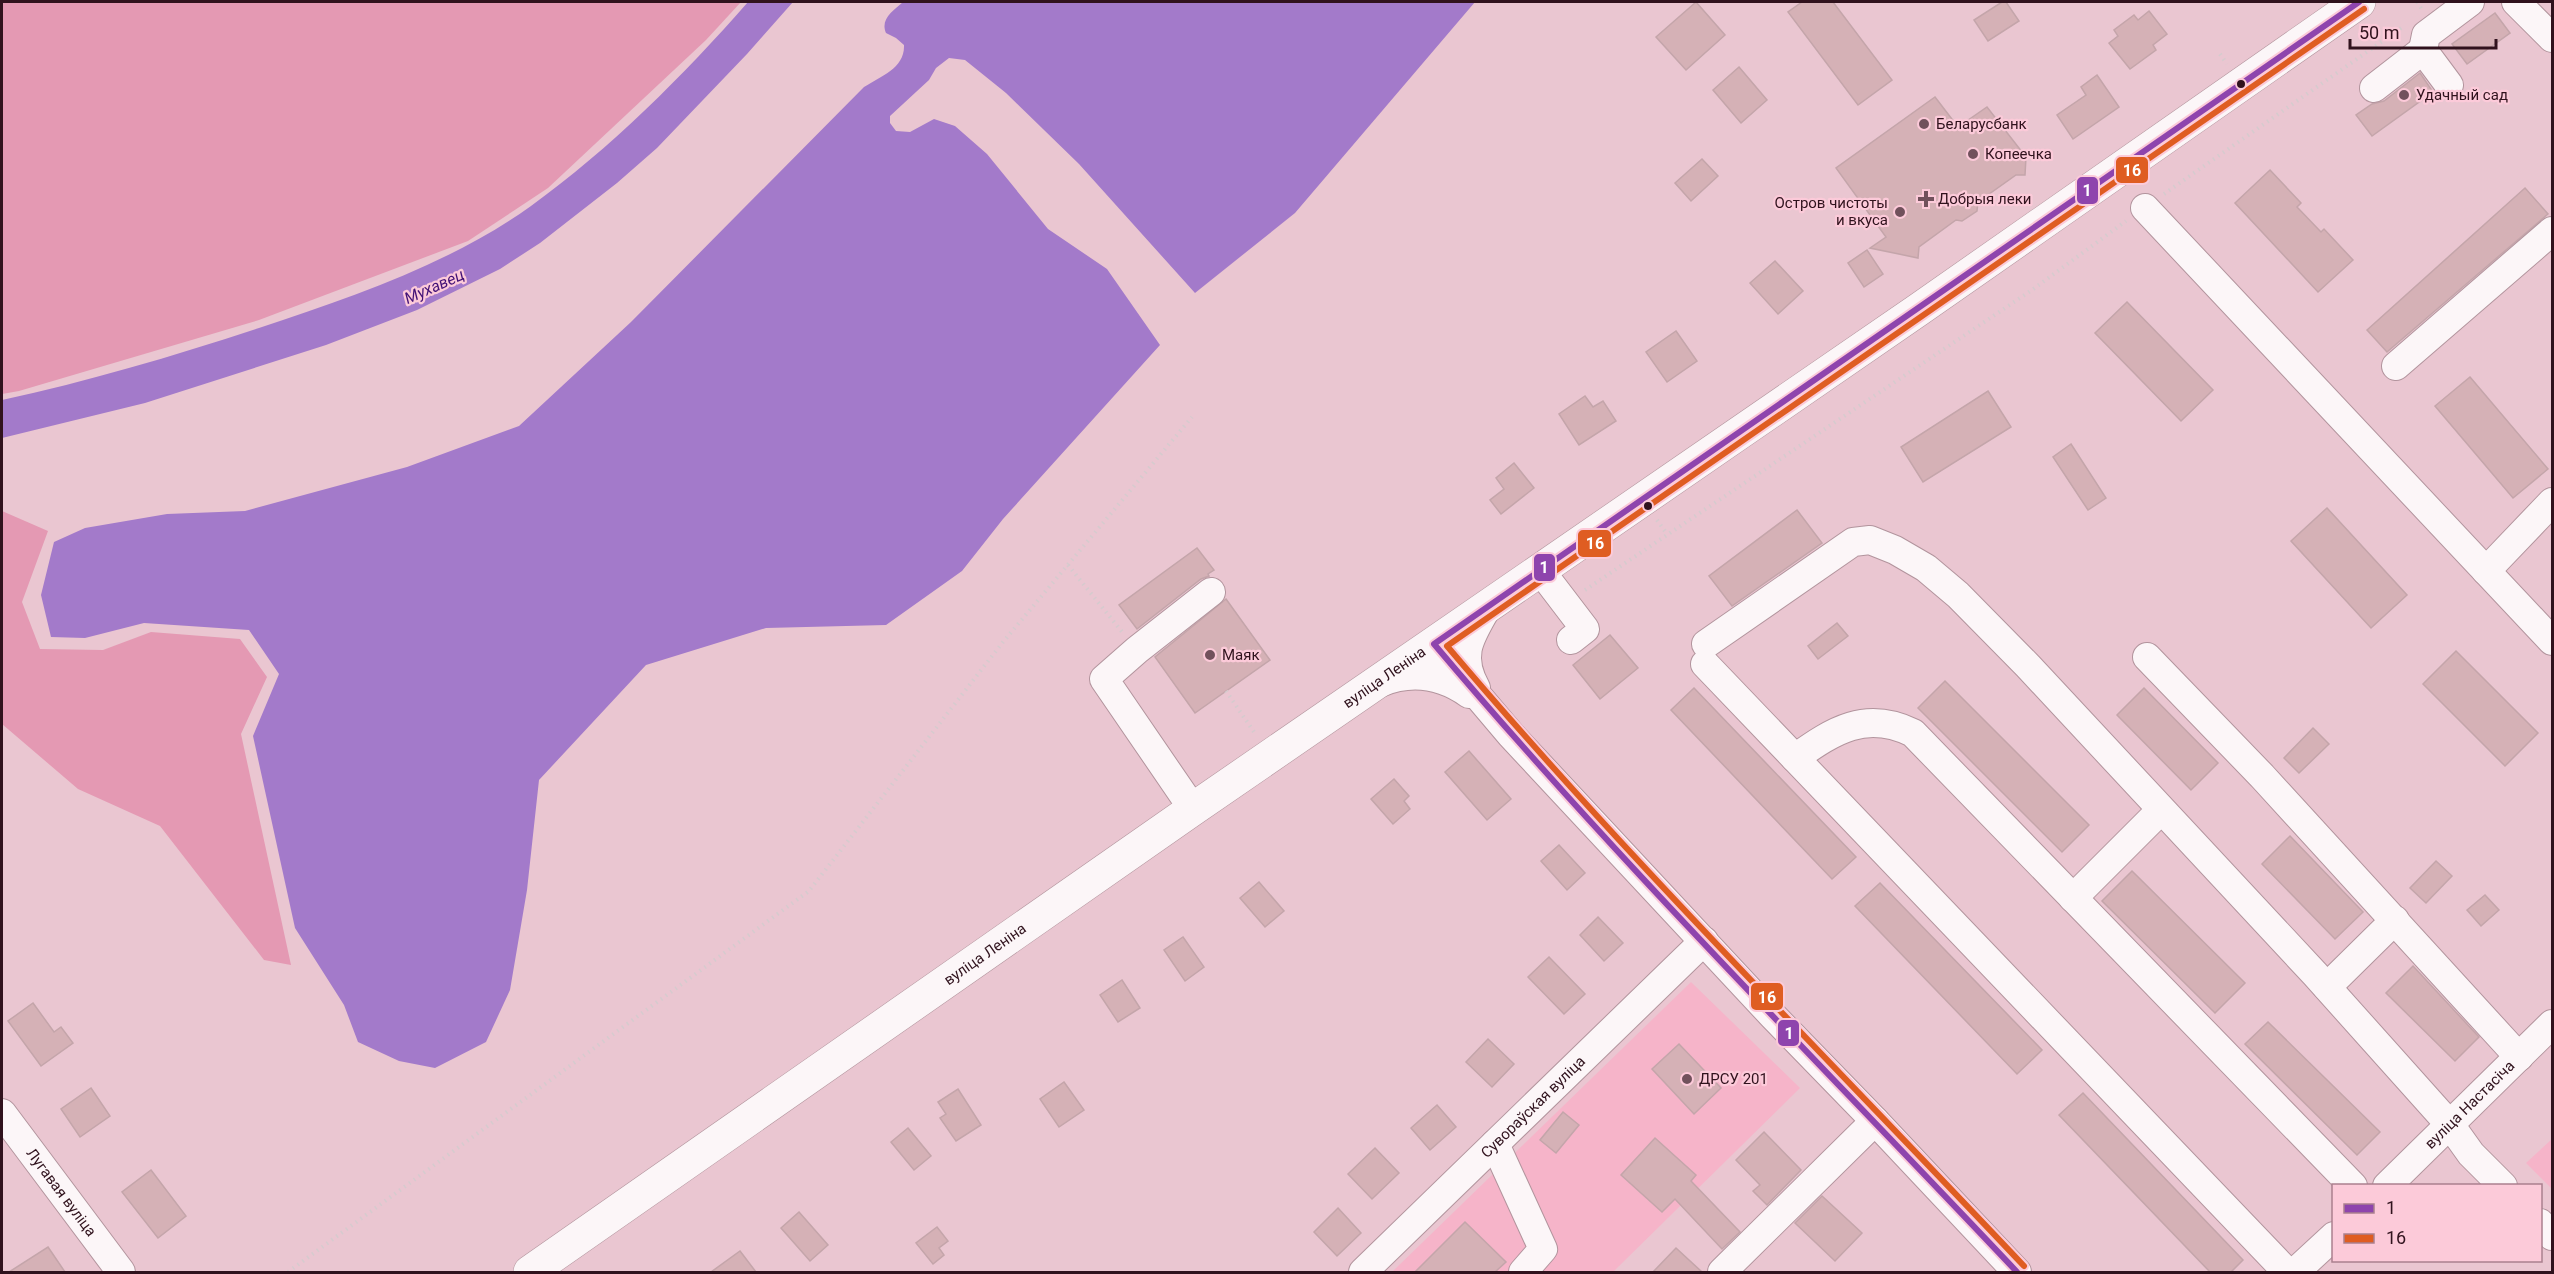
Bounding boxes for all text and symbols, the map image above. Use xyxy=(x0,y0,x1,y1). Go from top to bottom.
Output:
scale bar xyxy=(2350,12,2496,50)
text: 50 m xyxy=(2359,22,2399,43)
unlabelled marker xyxy=(2235,78,2247,90)
place label: Удачный сад xyxy=(2416,86,2508,104)
marker: Удачный сад xyxy=(2397,88,2411,102)
place label: Беларусбанк xyxy=(1936,115,2027,133)
marker: Беларусбанк xyxy=(1917,117,1931,131)
place label: Копеечка xyxy=(1985,145,2052,163)
marker: Копеечка xyxy=(1966,147,1980,161)
line badge: 16 xyxy=(2115,156,2149,184)
text: 16 xyxy=(2123,161,2141,180)
line badge: 1 xyxy=(2076,176,2099,205)
text: 1 xyxy=(2082,181,2092,200)
place label: Добрыя леки xyxy=(1938,190,2031,208)
marker: Добрыя леки xyxy=(1919,192,1933,206)
place label: Остров чистоты и вкуса xyxy=(1775,194,1888,229)
marker: Остров чистоты и вкуса xyxy=(1893,205,1907,219)
water label: Мухавец xyxy=(401,265,467,308)
unlabelled marker xyxy=(1642,500,1654,512)
line badge: 16 xyxy=(1577,529,1612,558)
text: 16 xyxy=(1586,534,1604,553)
line badge: 1 xyxy=(1533,553,1556,582)
text: 1 xyxy=(1539,558,1549,577)
street label: вуліца Леніна xyxy=(1340,643,1429,712)
place label: Маяк xyxy=(1222,646,1260,664)
marker: Маяк xyxy=(1203,648,1217,662)
street label: вуліца Леніна xyxy=(940,919,1030,989)
line badge: 16 xyxy=(1750,982,1784,1011)
text: 16 xyxy=(1758,988,1776,1007)
line badge: 1 xyxy=(1777,1019,1800,1047)
text: 1 xyxy=(1784,1024,1794,1043)
street label: Сувораўская вуліца xyxy=(1477,1052,1589,1162)
street label: вуліца Настасіча xyxy=(2421,1057,2518,1153)
place label: ДРСУ 201 xyxy=(1699,1070,1768,1088)
marker: ДРСУ 201 xyxy=(1680,1072,1694,1086)
street label: Лугавая вуліца xyxy=(22,1145,100,1240)
legend xyxy=(2332,1184,2542,1262)
text: 1 xyxy=(2386,1197,2396,1218)
text: 16 xyxy=(2386,1227,2406,1248)

